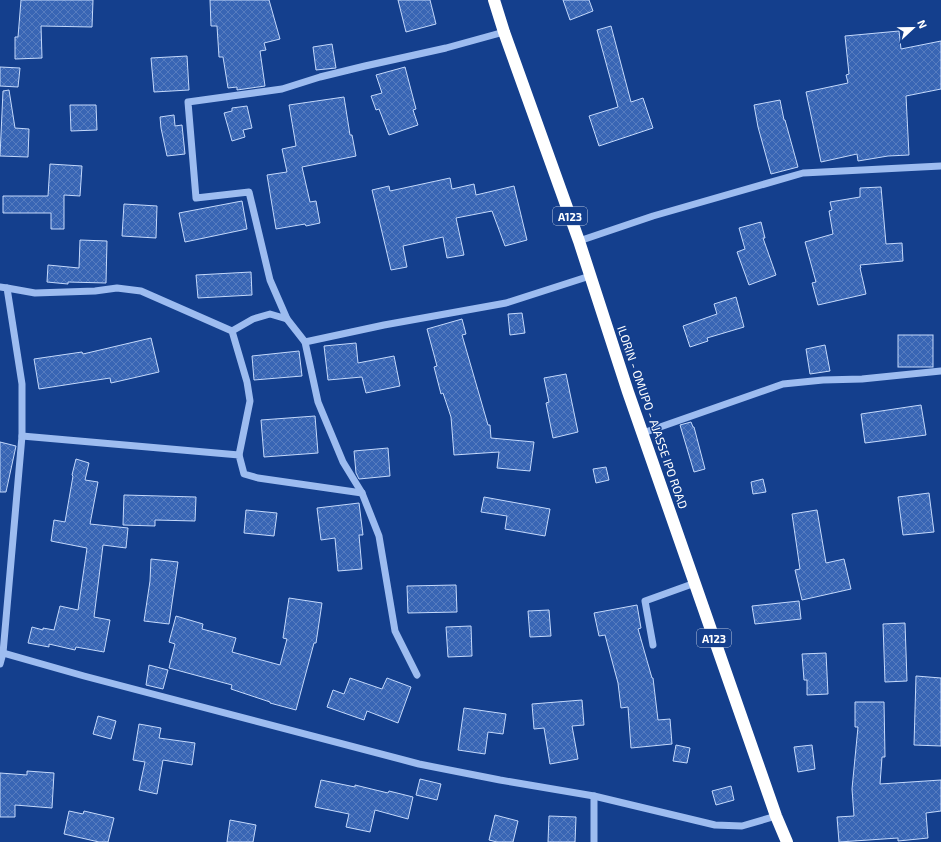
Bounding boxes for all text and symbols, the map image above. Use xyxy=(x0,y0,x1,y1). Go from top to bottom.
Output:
north arrow xyxy=(893,8,933,48)
text: N xyxy=(915,18,930,30)
road number: A123 xyxy=(553,207,587,225)
street label: ILORIN - OMUPO - AJASSE IPO ROAD xyxy=(615,324,691,510)
road number: A123 xyxy=(697,629,731,647)

